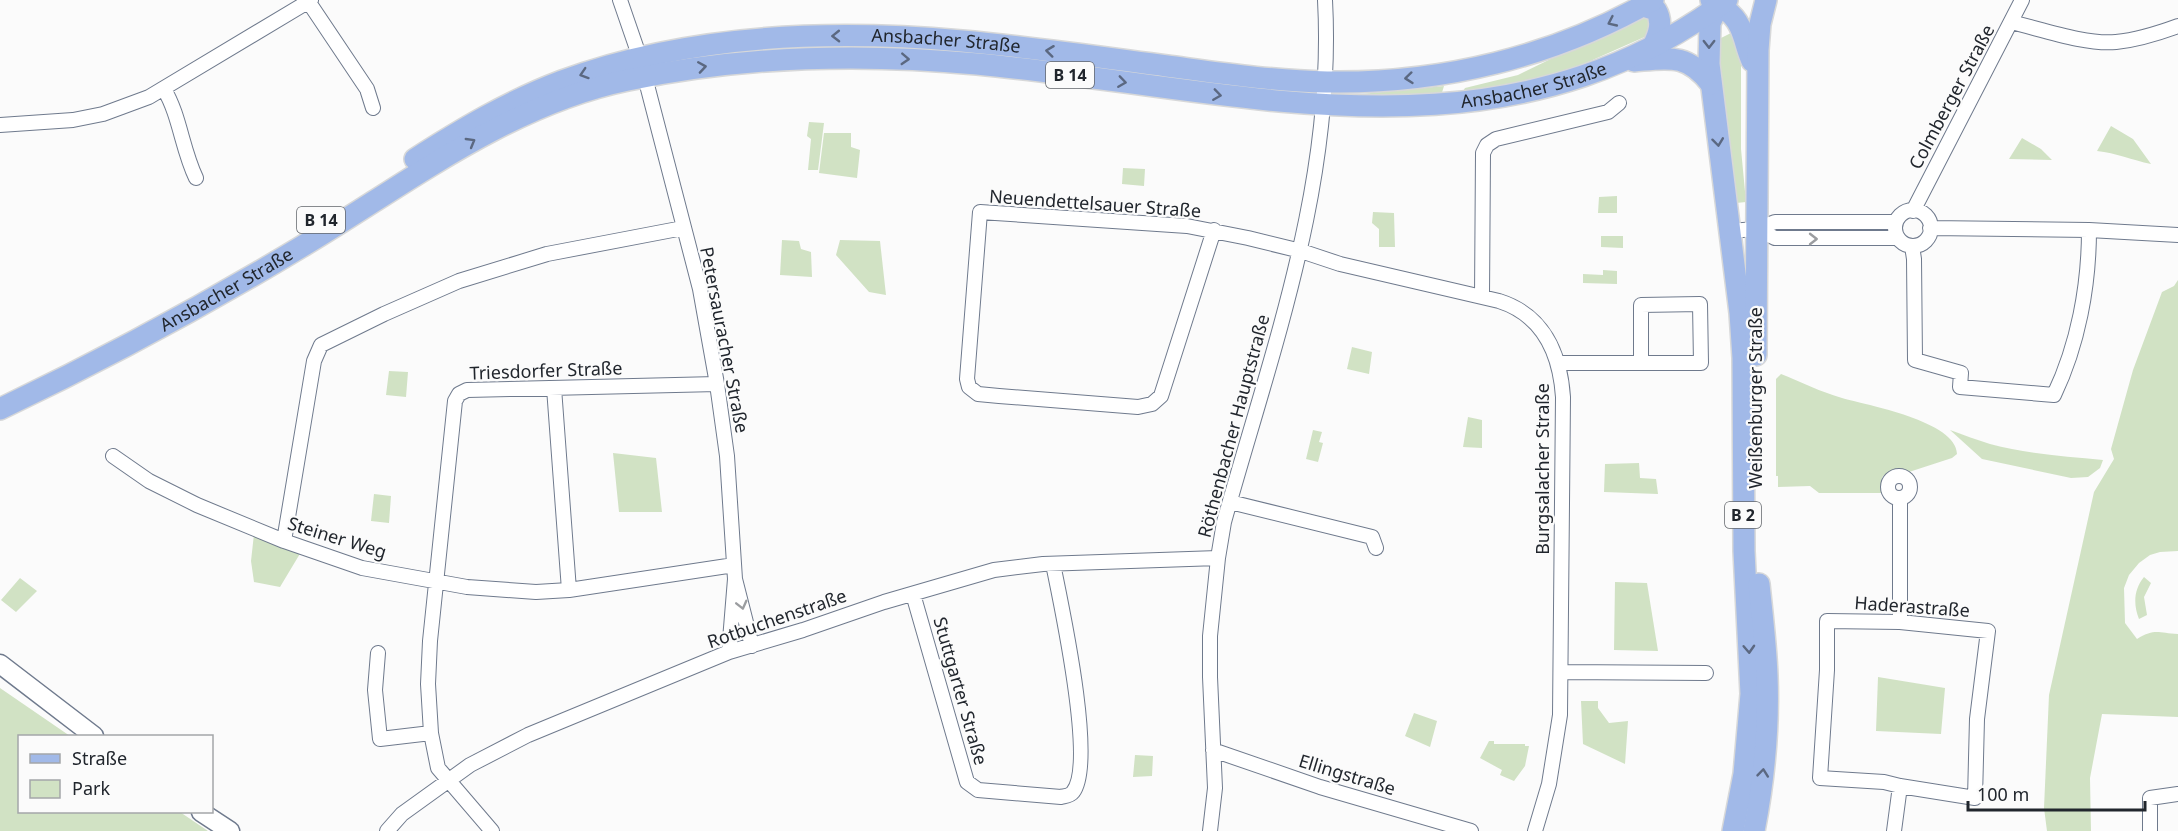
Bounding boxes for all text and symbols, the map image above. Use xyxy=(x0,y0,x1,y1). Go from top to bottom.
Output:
one-way arrow xyxy=(1608,14,1619,26)
street label: Colmberger Straße xyxy=(1903,20,1999,173)
street label: Ansbacher Straße xyxy=(871,23,1022,58)
one-way arrow xyxy=(832,30,841,42)
one-way arrow xyxy=(1703,39,1715,48)
one-way arrow xyxy=(1045,45,1054,58)
one-way arrow xyxy=(901,52,910,65)
street label: Ansbacher Straße xyxy=(1459,56,1610,113)
one-way arrow xyxy=(697,61,707,74)
road number: B 14 xyxy=(1046,62,1094,88)
one-way arrow xyxy=(579,67,590,79)
one-way arrow xyxy=(1404,71,1413,84)
one-way arrow xyxy=(1118,75,1127,88)
one-way arrow xyxy=(1213,88,1222,101)
one-way arrow xyxy=(1711,137,1724,146)
one-way arrow xyxy=(465,138,475,149)
street label: Neuendettelsauer Straße xyxy=(988,184,1202,222)
road number: B 14 xyxy=(297,207,345,233)
one-way arrow xyxy=(1809,232,1818,245)
street label: Ansbacher Straße xyxy=(155,242,297,336)
street label: Petersauracher Straße xyxy=(695,245,755,435)
street label: Weißenburger Straße xyxy=(1743,307,1767,489)
street label: Röthenbacher Hauptstraße xyxy=(1192,311,1274,540)
street label: Triesdorfer Straße xyxy=(469,355,623,385)
street label: Burgsalacher Straße xyxy=(1530,383,1554,555)
road number: B 2 xyxy=(1725,502,1761,528)
street label: Steiner Weg xyxy=(285,511,390,563)
street label: Rotbuchenstraße xyxy=(704,583,849,653)
street label: Haderastraße xyxy=(1854,590,1971,622)
one-way arrow xyxy=(734,600,747,610)
street label: Stuttgarter Straße xyxy=(928,614,994,768)
one-way arrow xyxy=(1743,645,1756,654)
legend xyxy=(18,735,213,813)
text: Straße xyxy=(72,746,127,770)
street label: Ellingstraße xyxy=(1296,748,1399,800)
one-way arrow xyxy=(1756,769,1769,778)
scale bar xyxy=(1968,774,2145,812)
text: Park xyxy=(72,776,110,800)
text: 100 m xyxy=(1977,782,2029,806)

